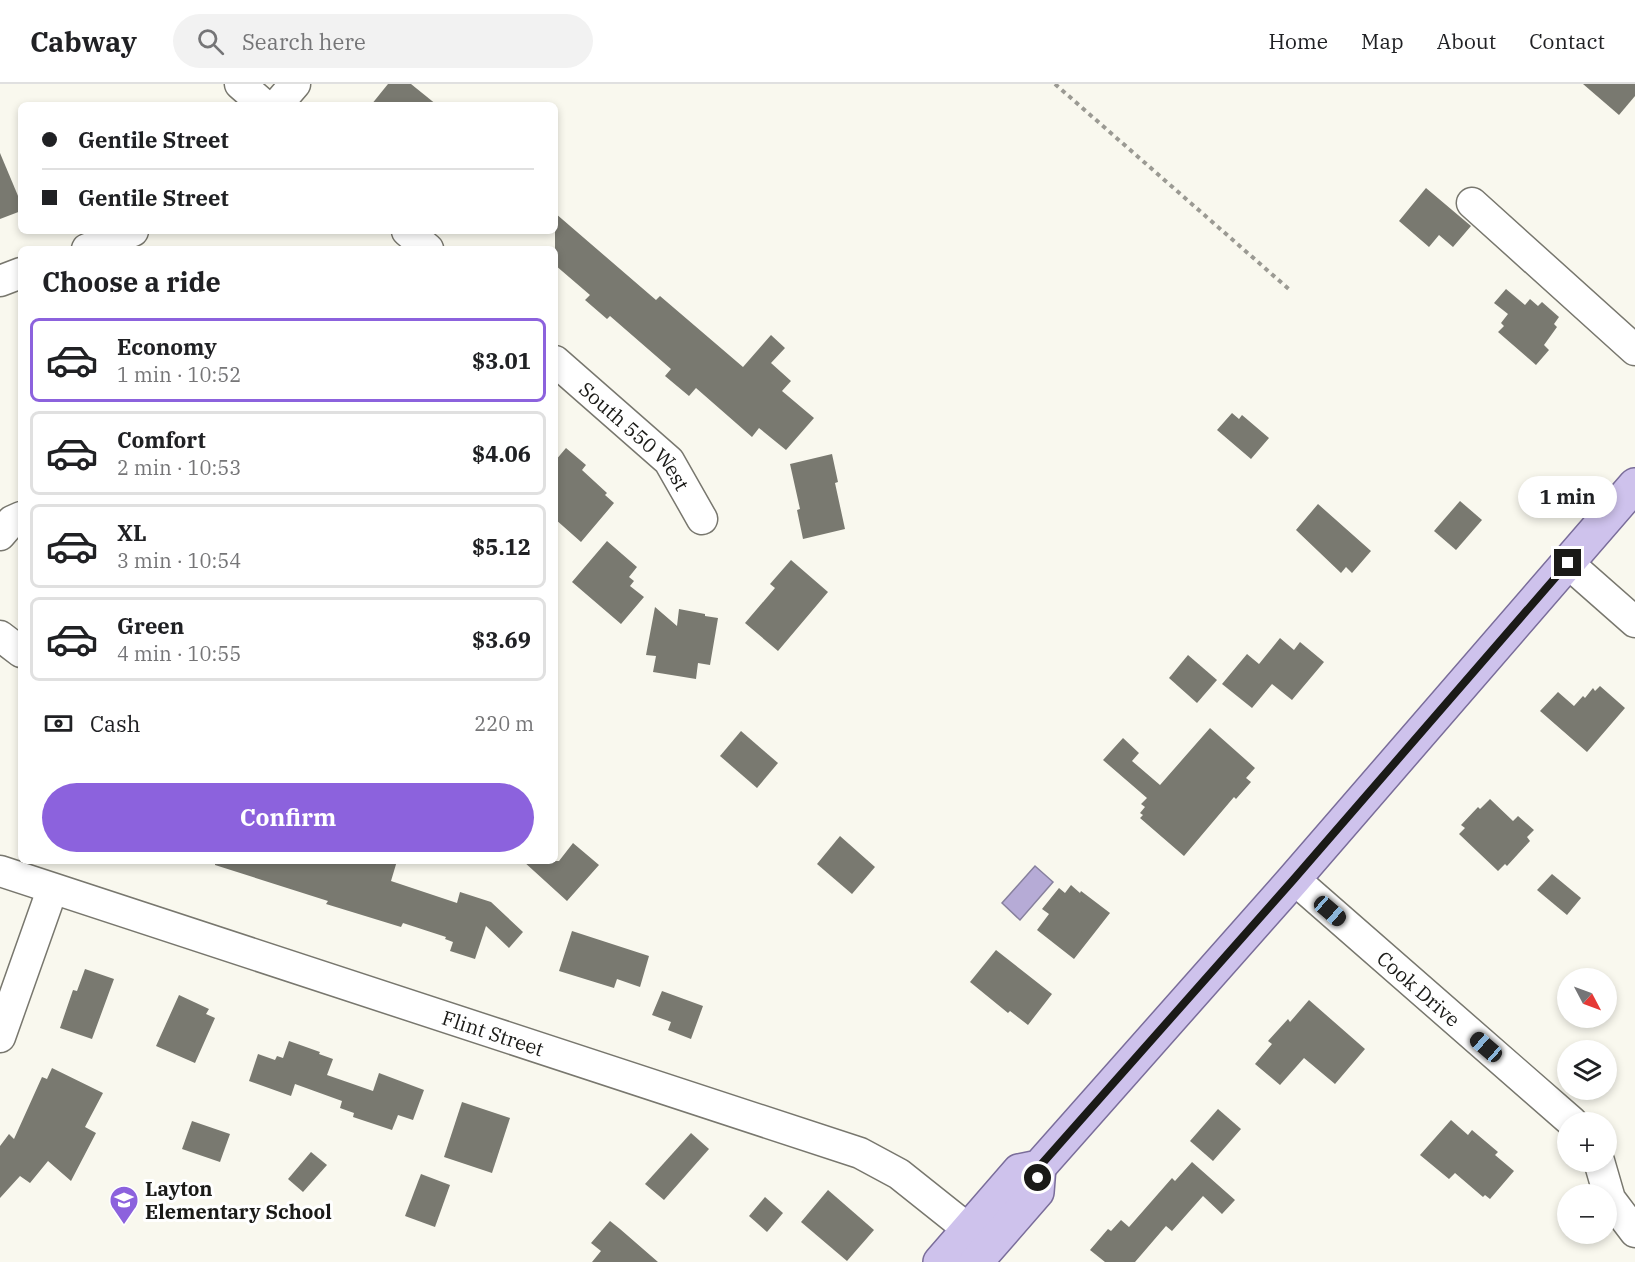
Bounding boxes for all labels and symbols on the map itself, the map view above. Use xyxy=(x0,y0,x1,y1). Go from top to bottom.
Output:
street label: South 550 West xyxy=(574,375,696,495)
callout: 1 min xyxy=(1518,476,1618,518)
route end xyxy=(1554,549,1581,576)
car xyxy=(1311,892,1349,930)
street label: Cook Drive xyxy=(1372,944,1466,1032)
north arrow xyxy=(1557,968,1617,1028)
street label: Flint Street xyxy=(439,1003,548,1062)
car xyxy=(1467,1028,1505,1066)
route start xyxy=(1024,1164,1051,1191)
place label: Layton Elementary School xyxy=(145,1175,332,1225)
school or university icon: Layton Elementary School xyxy=(108,1184,140,1226)

